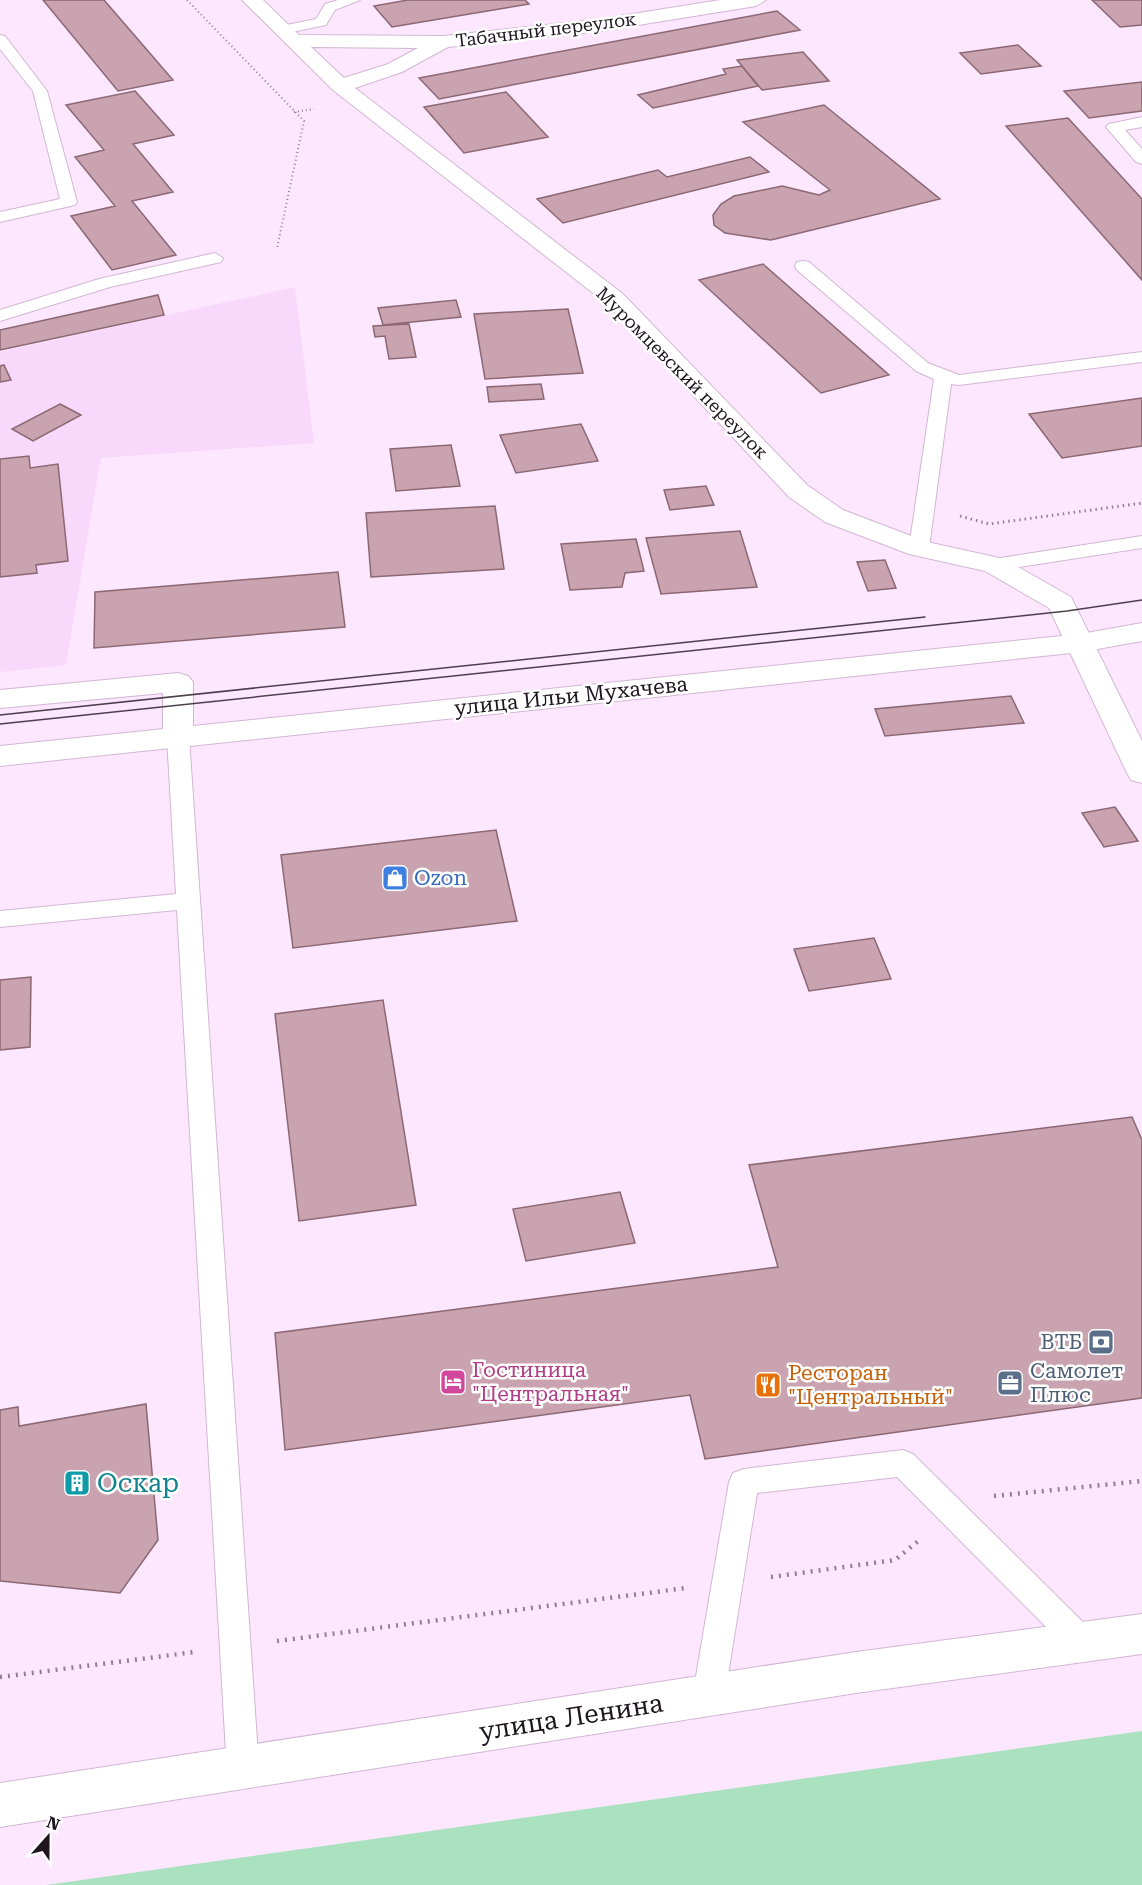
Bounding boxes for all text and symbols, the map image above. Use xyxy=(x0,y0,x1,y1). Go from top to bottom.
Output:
street label: Табачный переулок xyxy=(454,8,637,51)
street label: Муромцевский переулок xyxy=(592,282,773,463)
street label: улица Ильи Мухачева xyxy=(453,672,690,720)
shop icon: Ozon xyxy=(380,863,410,893)
place label: Ozon xyxy=(414,866,467,890)
bank icon: ВТБ xyxy=(1086,1327,1116,1357)
place label: ВТБ xyxy=(1041,1330,1082,1354)
place label: Гостиница "Центральная" xyxy=(472,1358,629,1406)
place label: Самолет Плюс xyxy=(1030,1359,1123,1407)
place label: Ресторан "Центральный" xyxy=(788,1361,953,1409)
hotel icon: Гостиница "Центральная" xyxy=(438,1367,468,1397)
office icon: Самолет Плюс xyxy=(995,1368,1025,1398)
restaurant icon: Ресторан "Центральный" xyxy=(753,1370,783,1400)
building icon: Оскар xyxy=(62,1468,92,1498)
place label: Оскар xyxy=(97,1468,179,1498)
street label: улица Ленина xyxy=(477,1688,665,1746)
north arrow xyxy=(18,1807,78,1867)
text: N xyxy=(44,1812,62,1835)

